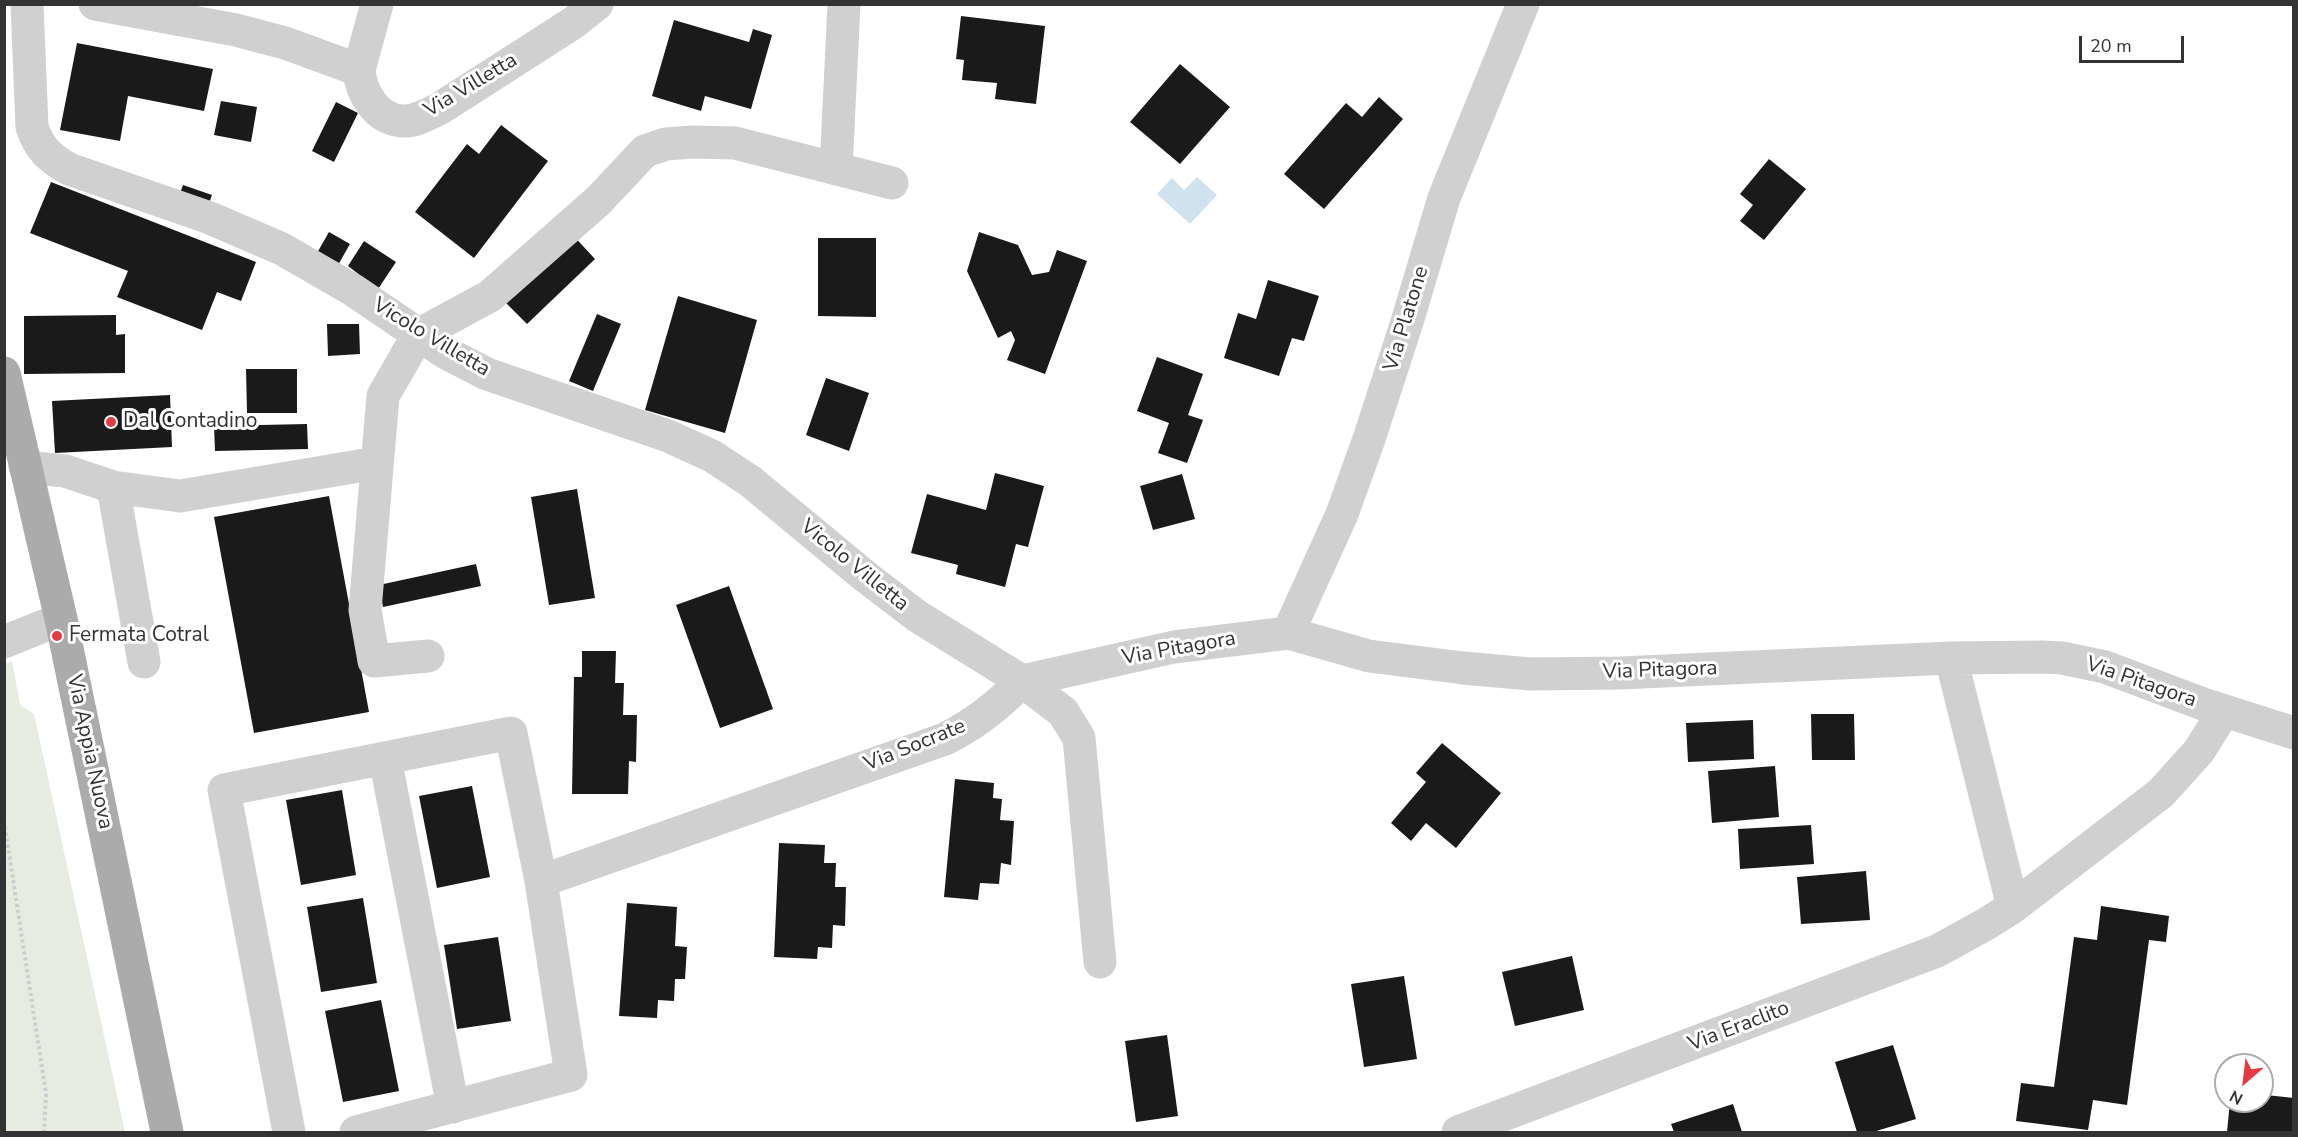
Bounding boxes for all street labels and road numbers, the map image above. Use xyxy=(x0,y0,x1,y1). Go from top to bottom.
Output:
street label: Via Villetta xyxy=(420,48,522,124)
street label: Via Platone xyxy=(1379,263,1435,375)
street label: Vicolo Villetta xyxy=(368,293,494,383)
street label: Vicolo Villetta xyxy=(795,515,913,617)
street label: Via Pitagora xyxy=(1120,627,1238,671)
street label: Via Pitagora xyxy=(2083,652,2199,714)
street label: Via Pitagora xyxy=(1602,656,1718,686)
street label: Via Appia Nuova xyxy=(60,672,118,832)
street label: Via Socrate xyxy=(861,714,969,778)
street label: Via Eraclito xyxy=(1685,996,1793,1058)

